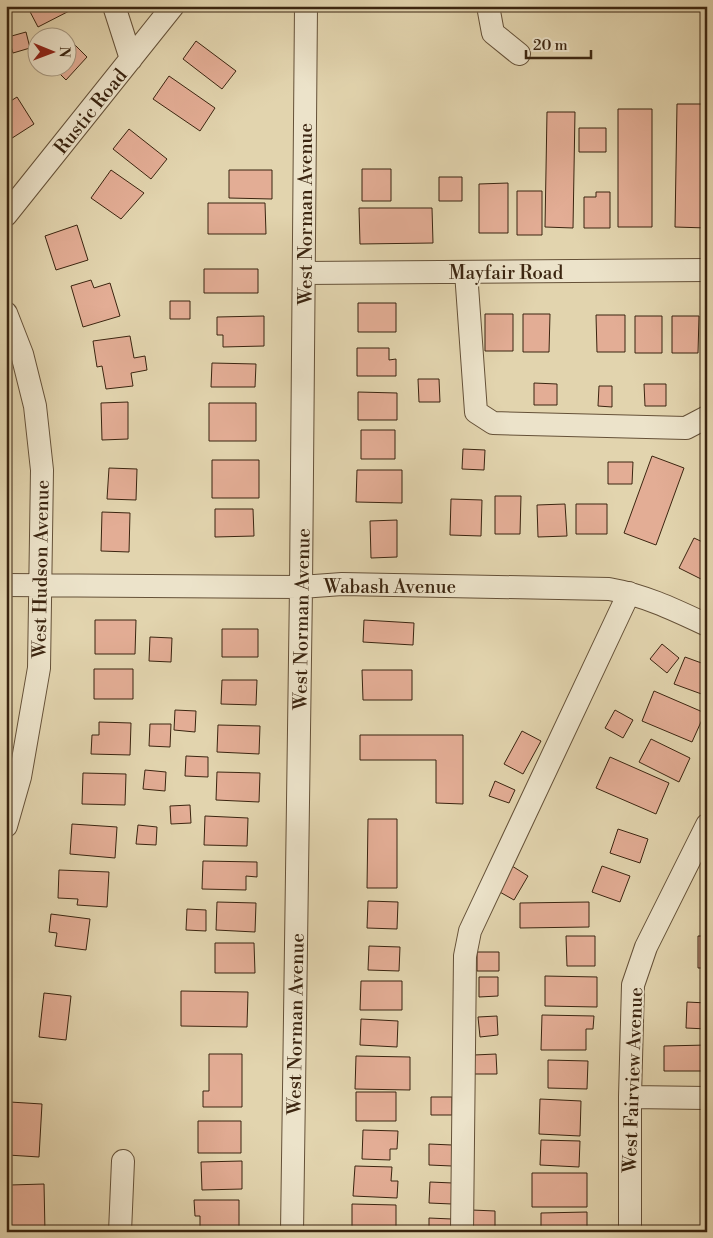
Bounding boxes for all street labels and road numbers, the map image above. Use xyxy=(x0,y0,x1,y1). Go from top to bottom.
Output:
street label: Rustic Road xyxy=(49,64,133,159)
street label: West Norman Avenue xyxy=(294,123,318,306)
street label: Mayfair Road xyxy=(449,261,563,285)
street label: West Hudson Avenue xyxy=(27,480,55,659)
street label: West Norman Avenue xyxy=(288,528,316,711)
street label: Wabash Avenue xyxy=(323,575,456,599)
street label: West Norman Avenue xyxy=(282,933,310,1116)
street label: West Fairview Avenue xyxy=(618,987,648,1174)

